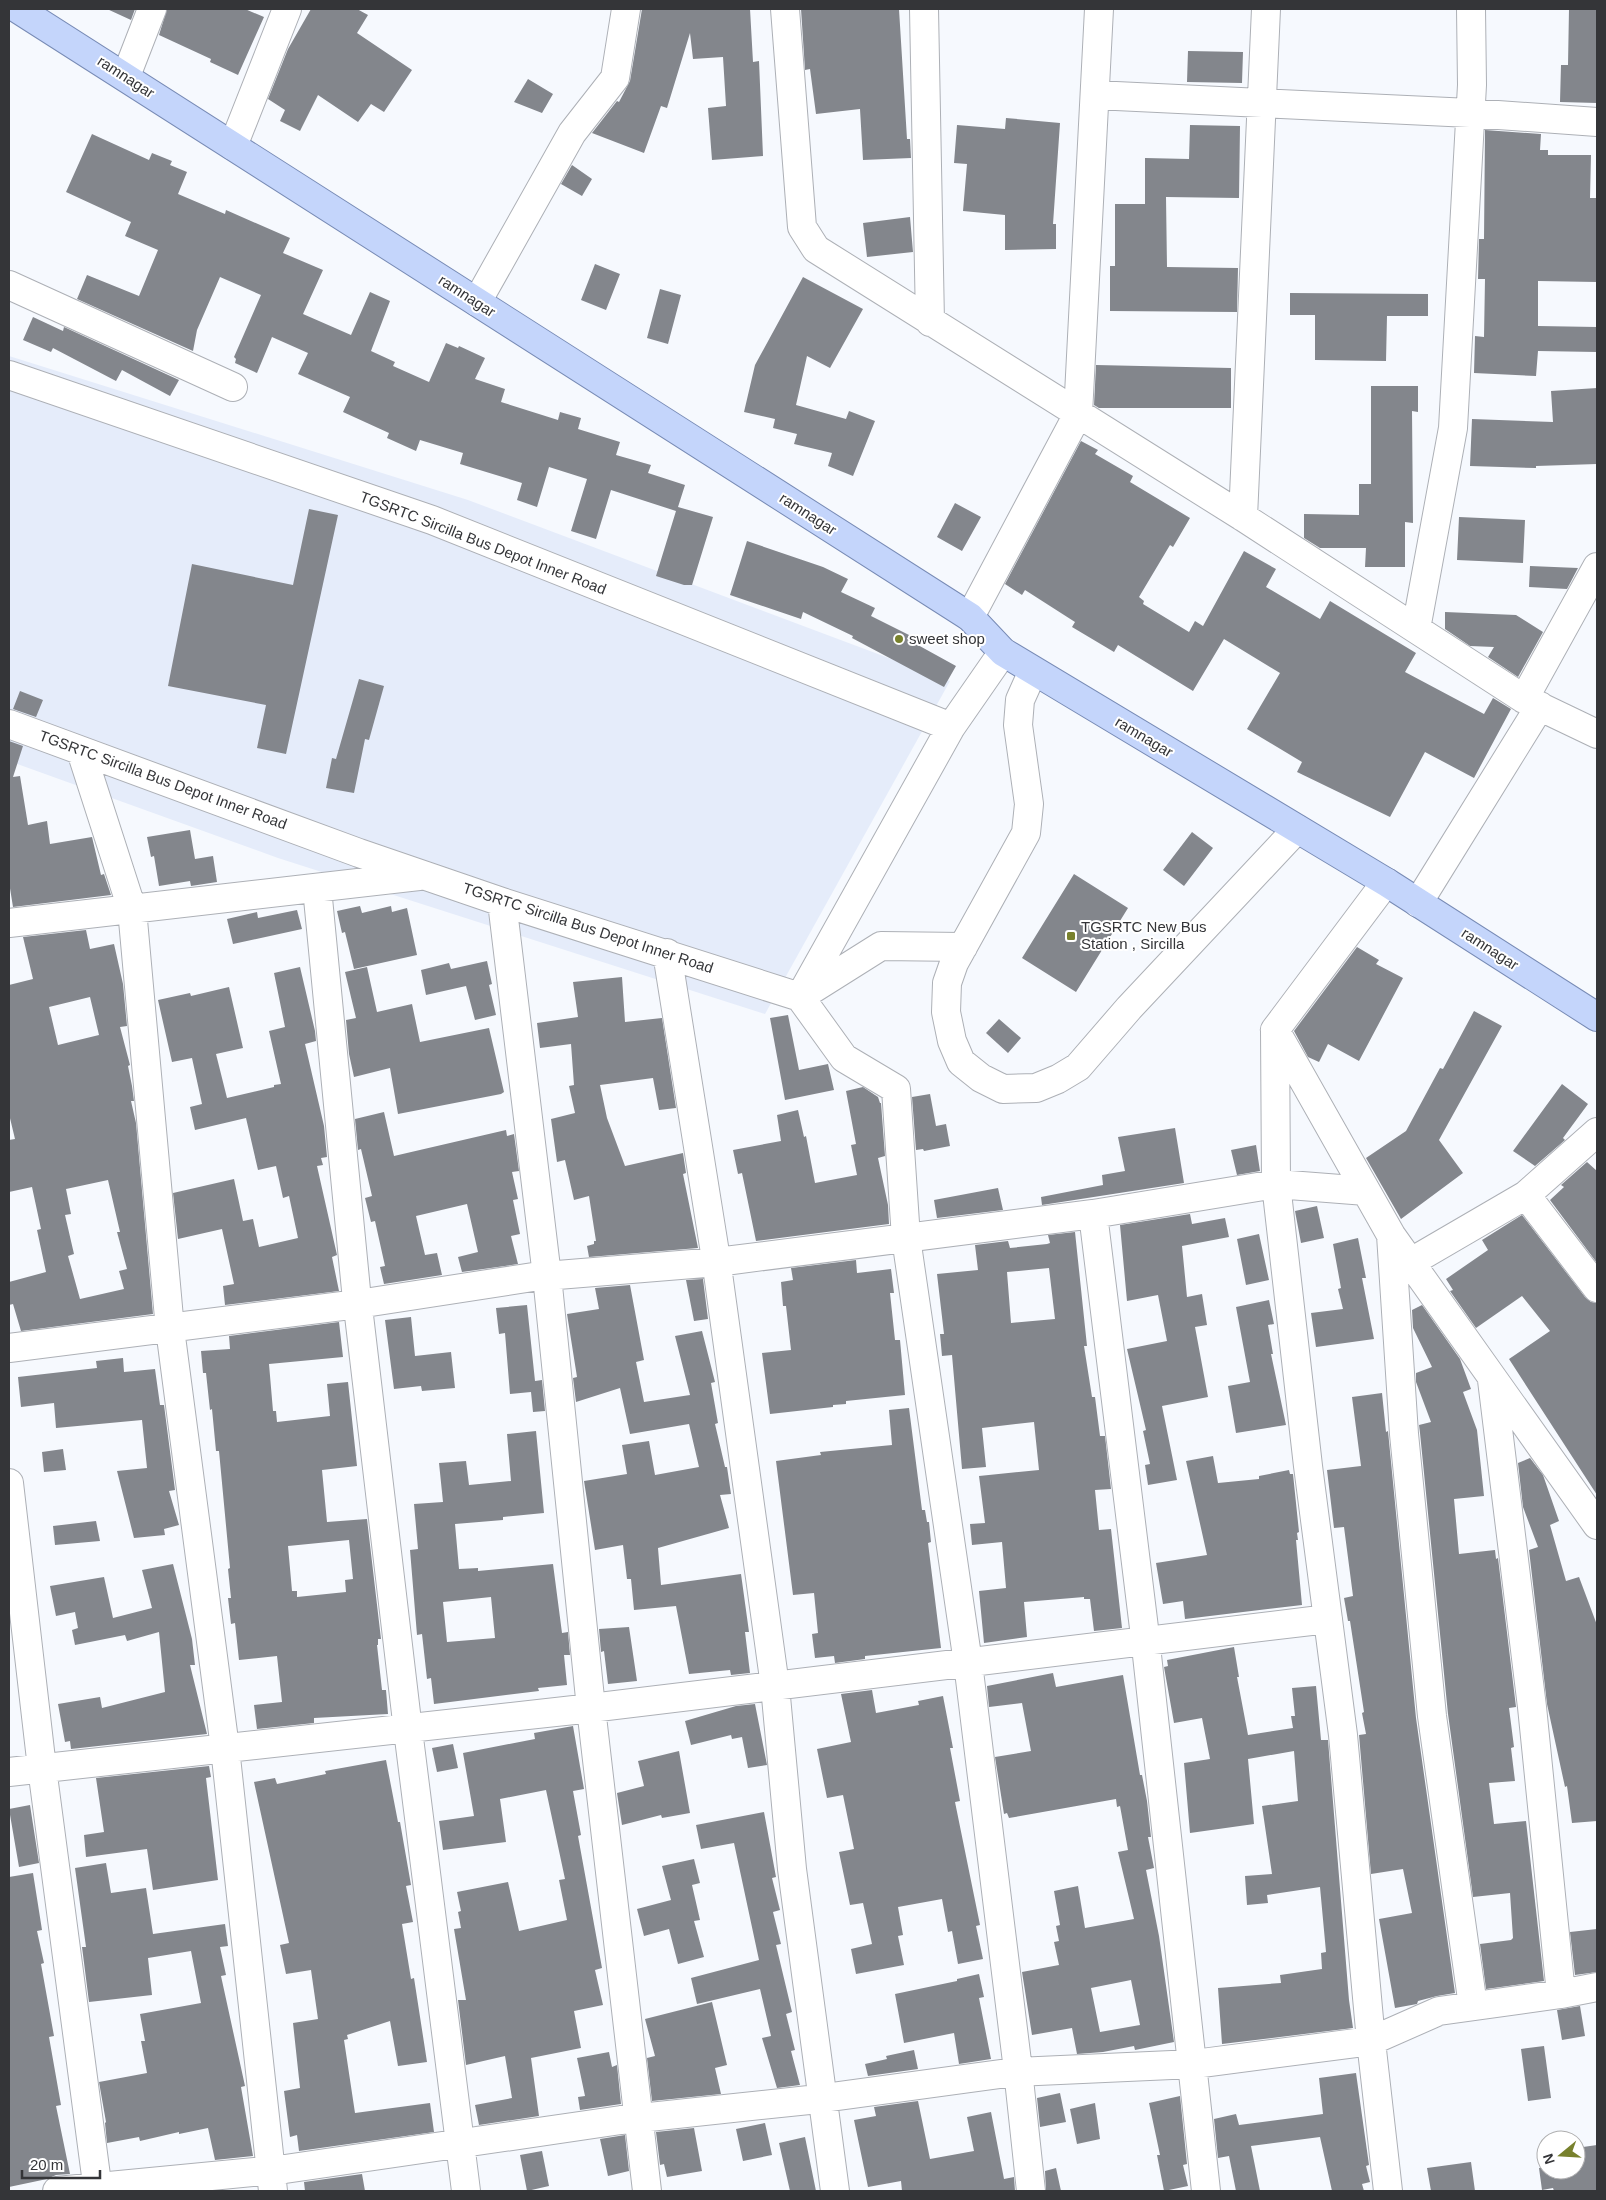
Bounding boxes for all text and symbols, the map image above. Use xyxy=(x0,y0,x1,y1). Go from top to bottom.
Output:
street label: ramnagar xyxy=(95,52,158,101)
street label: ramnagar xyxy=(436,271,499,320)
street label: TGSRTC Sircilla Bus Depot Inner Road xyxy=(358,488,609,597)
street label: ramnagar xyxy=(777,489,840,538)
place label: sweet shop xyxy=(909,630,985,647)
marker: sweet shop xyxy=(893,633,905,645)
street label: ramnagar xyxy=(1112,713,1176,760)
street label: TGSRTC Sircilla Bus Depot Inner Road xyxy=(37,727,289,832)
street label: TGSRTC Sircilla Bus Depot Inner Road xyxy=(461,879,716,976)
place label: TGSRTC New Bus Station , Sircilla xyxy=(1081,918,1207,952)
street label: ramnagar xyxy=(1459,924,1522,973)
marker: TGSRTC New Bus Station , Sircilla xyxy=(1065,930,1077,942)
north arrow xyxy=(1536,2130,1586,2180)
scale bar xyxy=(22,2148,100,2180)
text: N xyxy=(1539,2152,1558,2166)
text: 20 m xyxy=(30,2156,63,2173)

